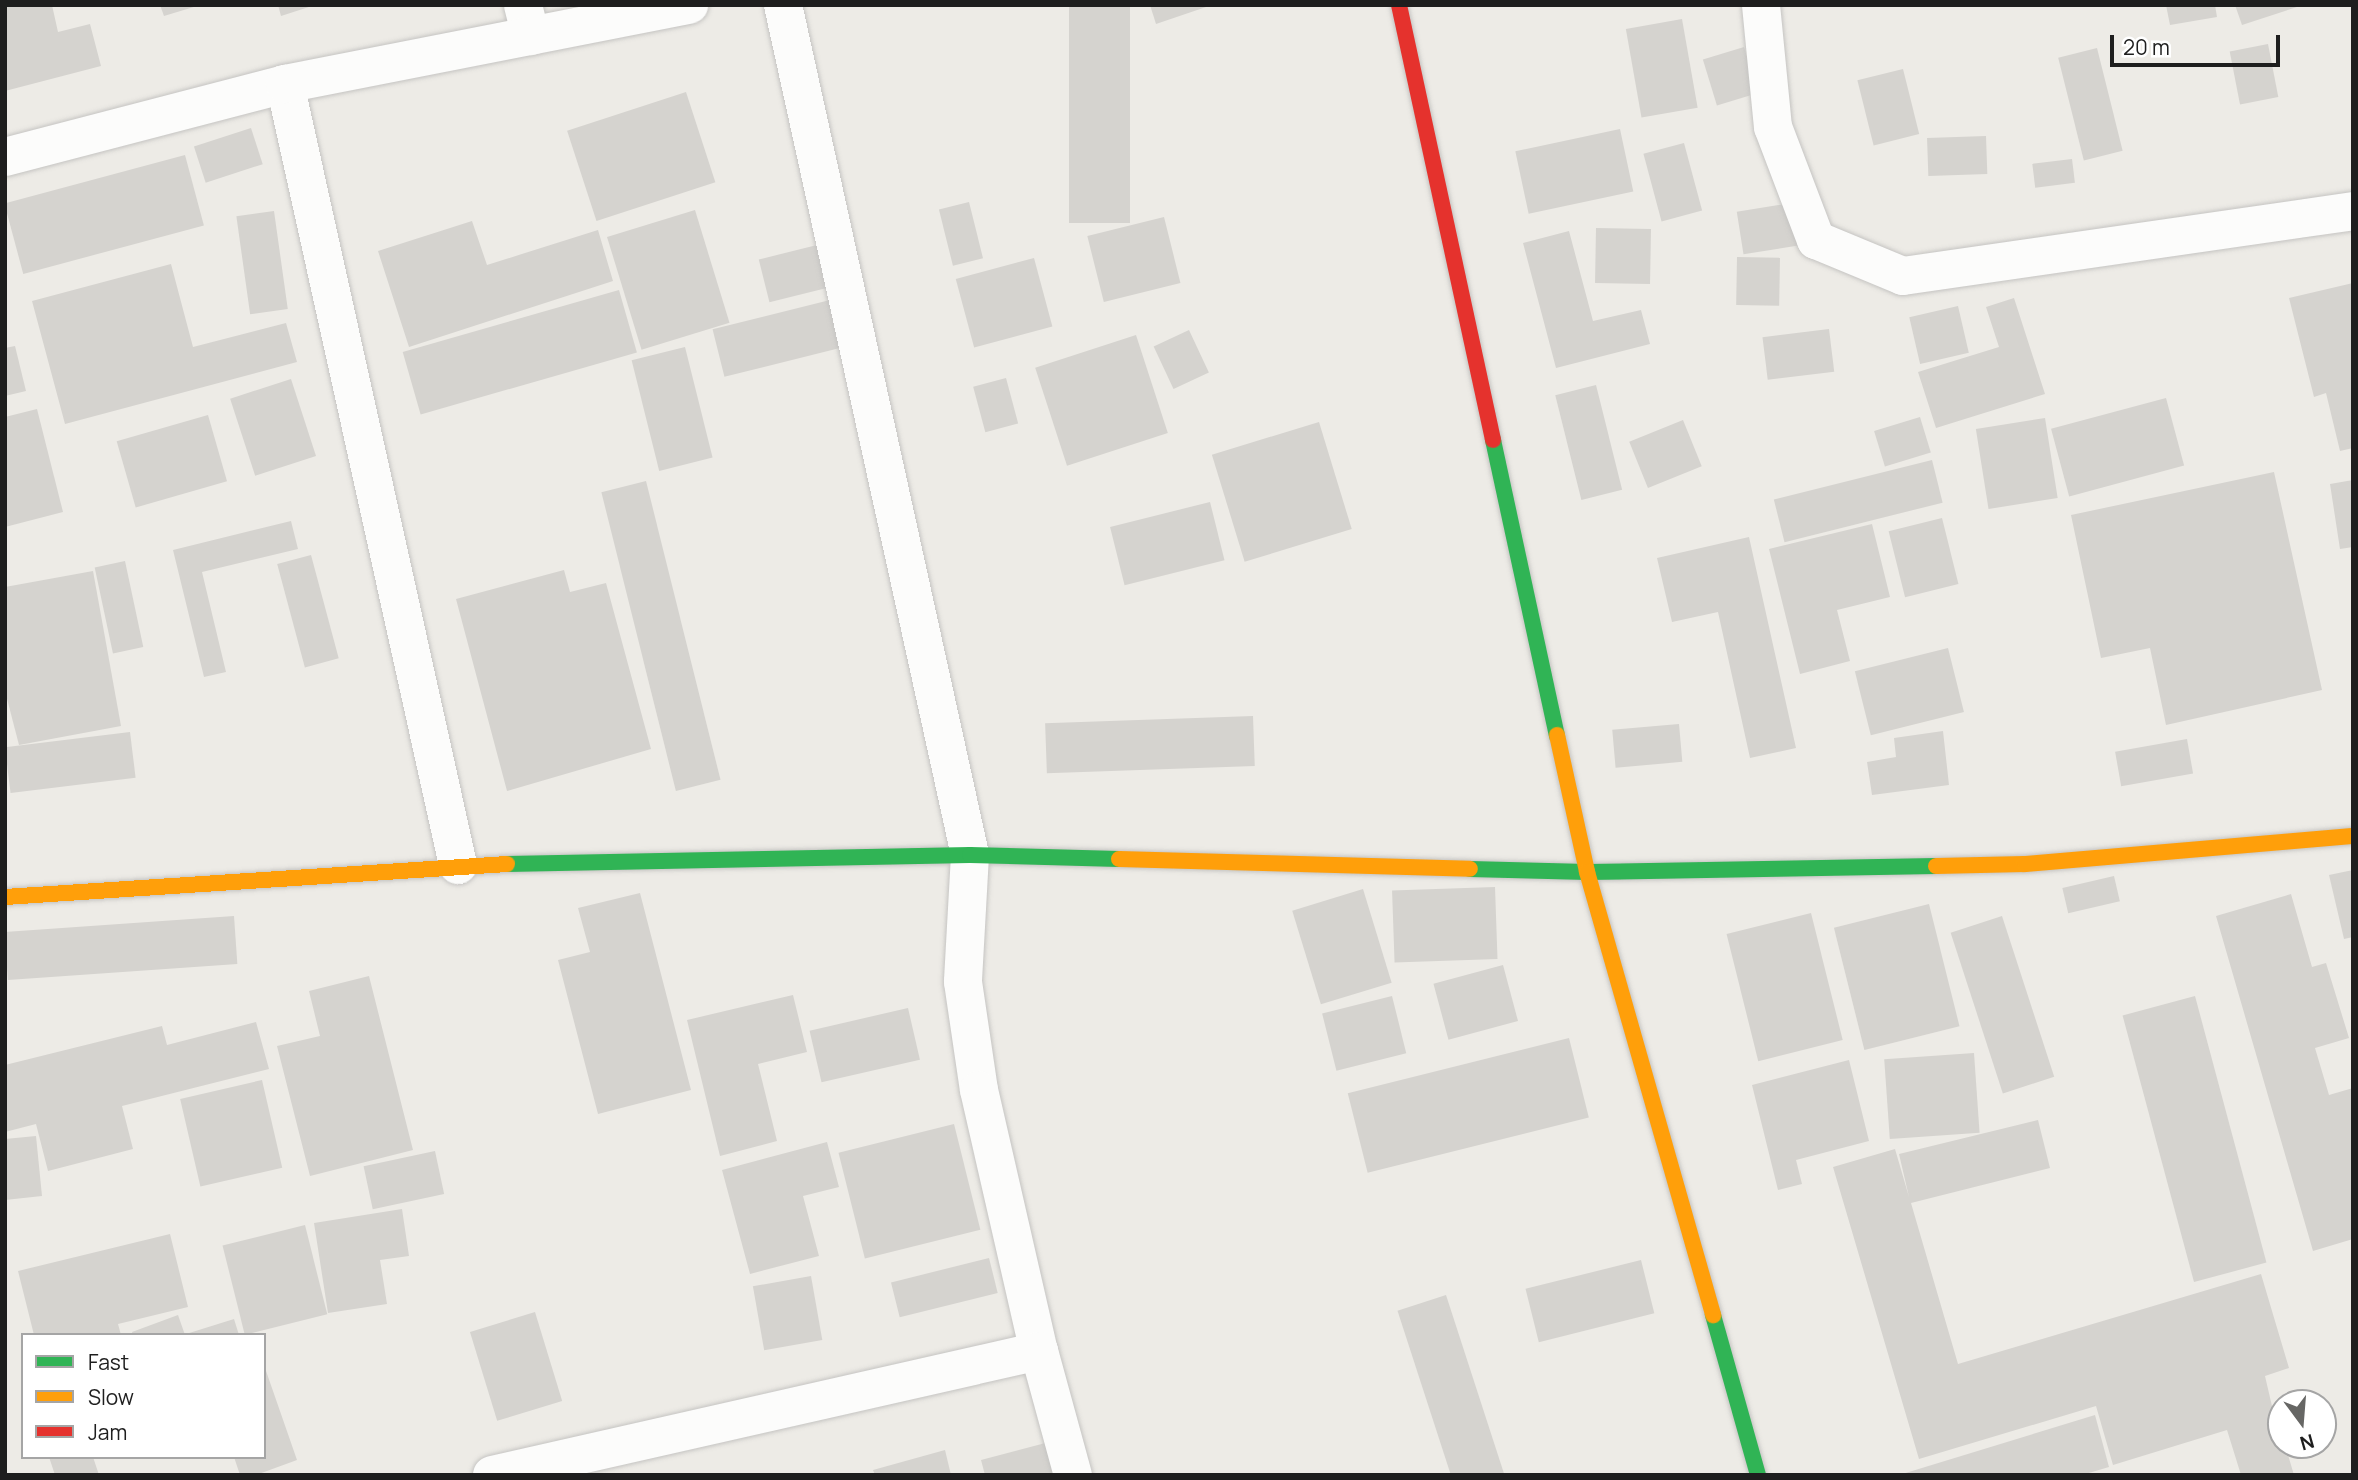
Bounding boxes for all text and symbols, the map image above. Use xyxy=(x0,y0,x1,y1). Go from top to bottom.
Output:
scale bar xyxy=(2113,21,2283,65)
text: 20 m xyxy=(2123,33,2170,61)
legend xyxy=(21,1333,266,1459)
text: Fast xyxy=(88,1348,129,1376)
text: Slow xyxy=(88,1383,134,1411)
north arrow xyxy=(2267,1389,2337,1459)
text: Jam xyxy=(88,1418,127,1446)
text: N xyxy=(2297,1428,2317,1457)

